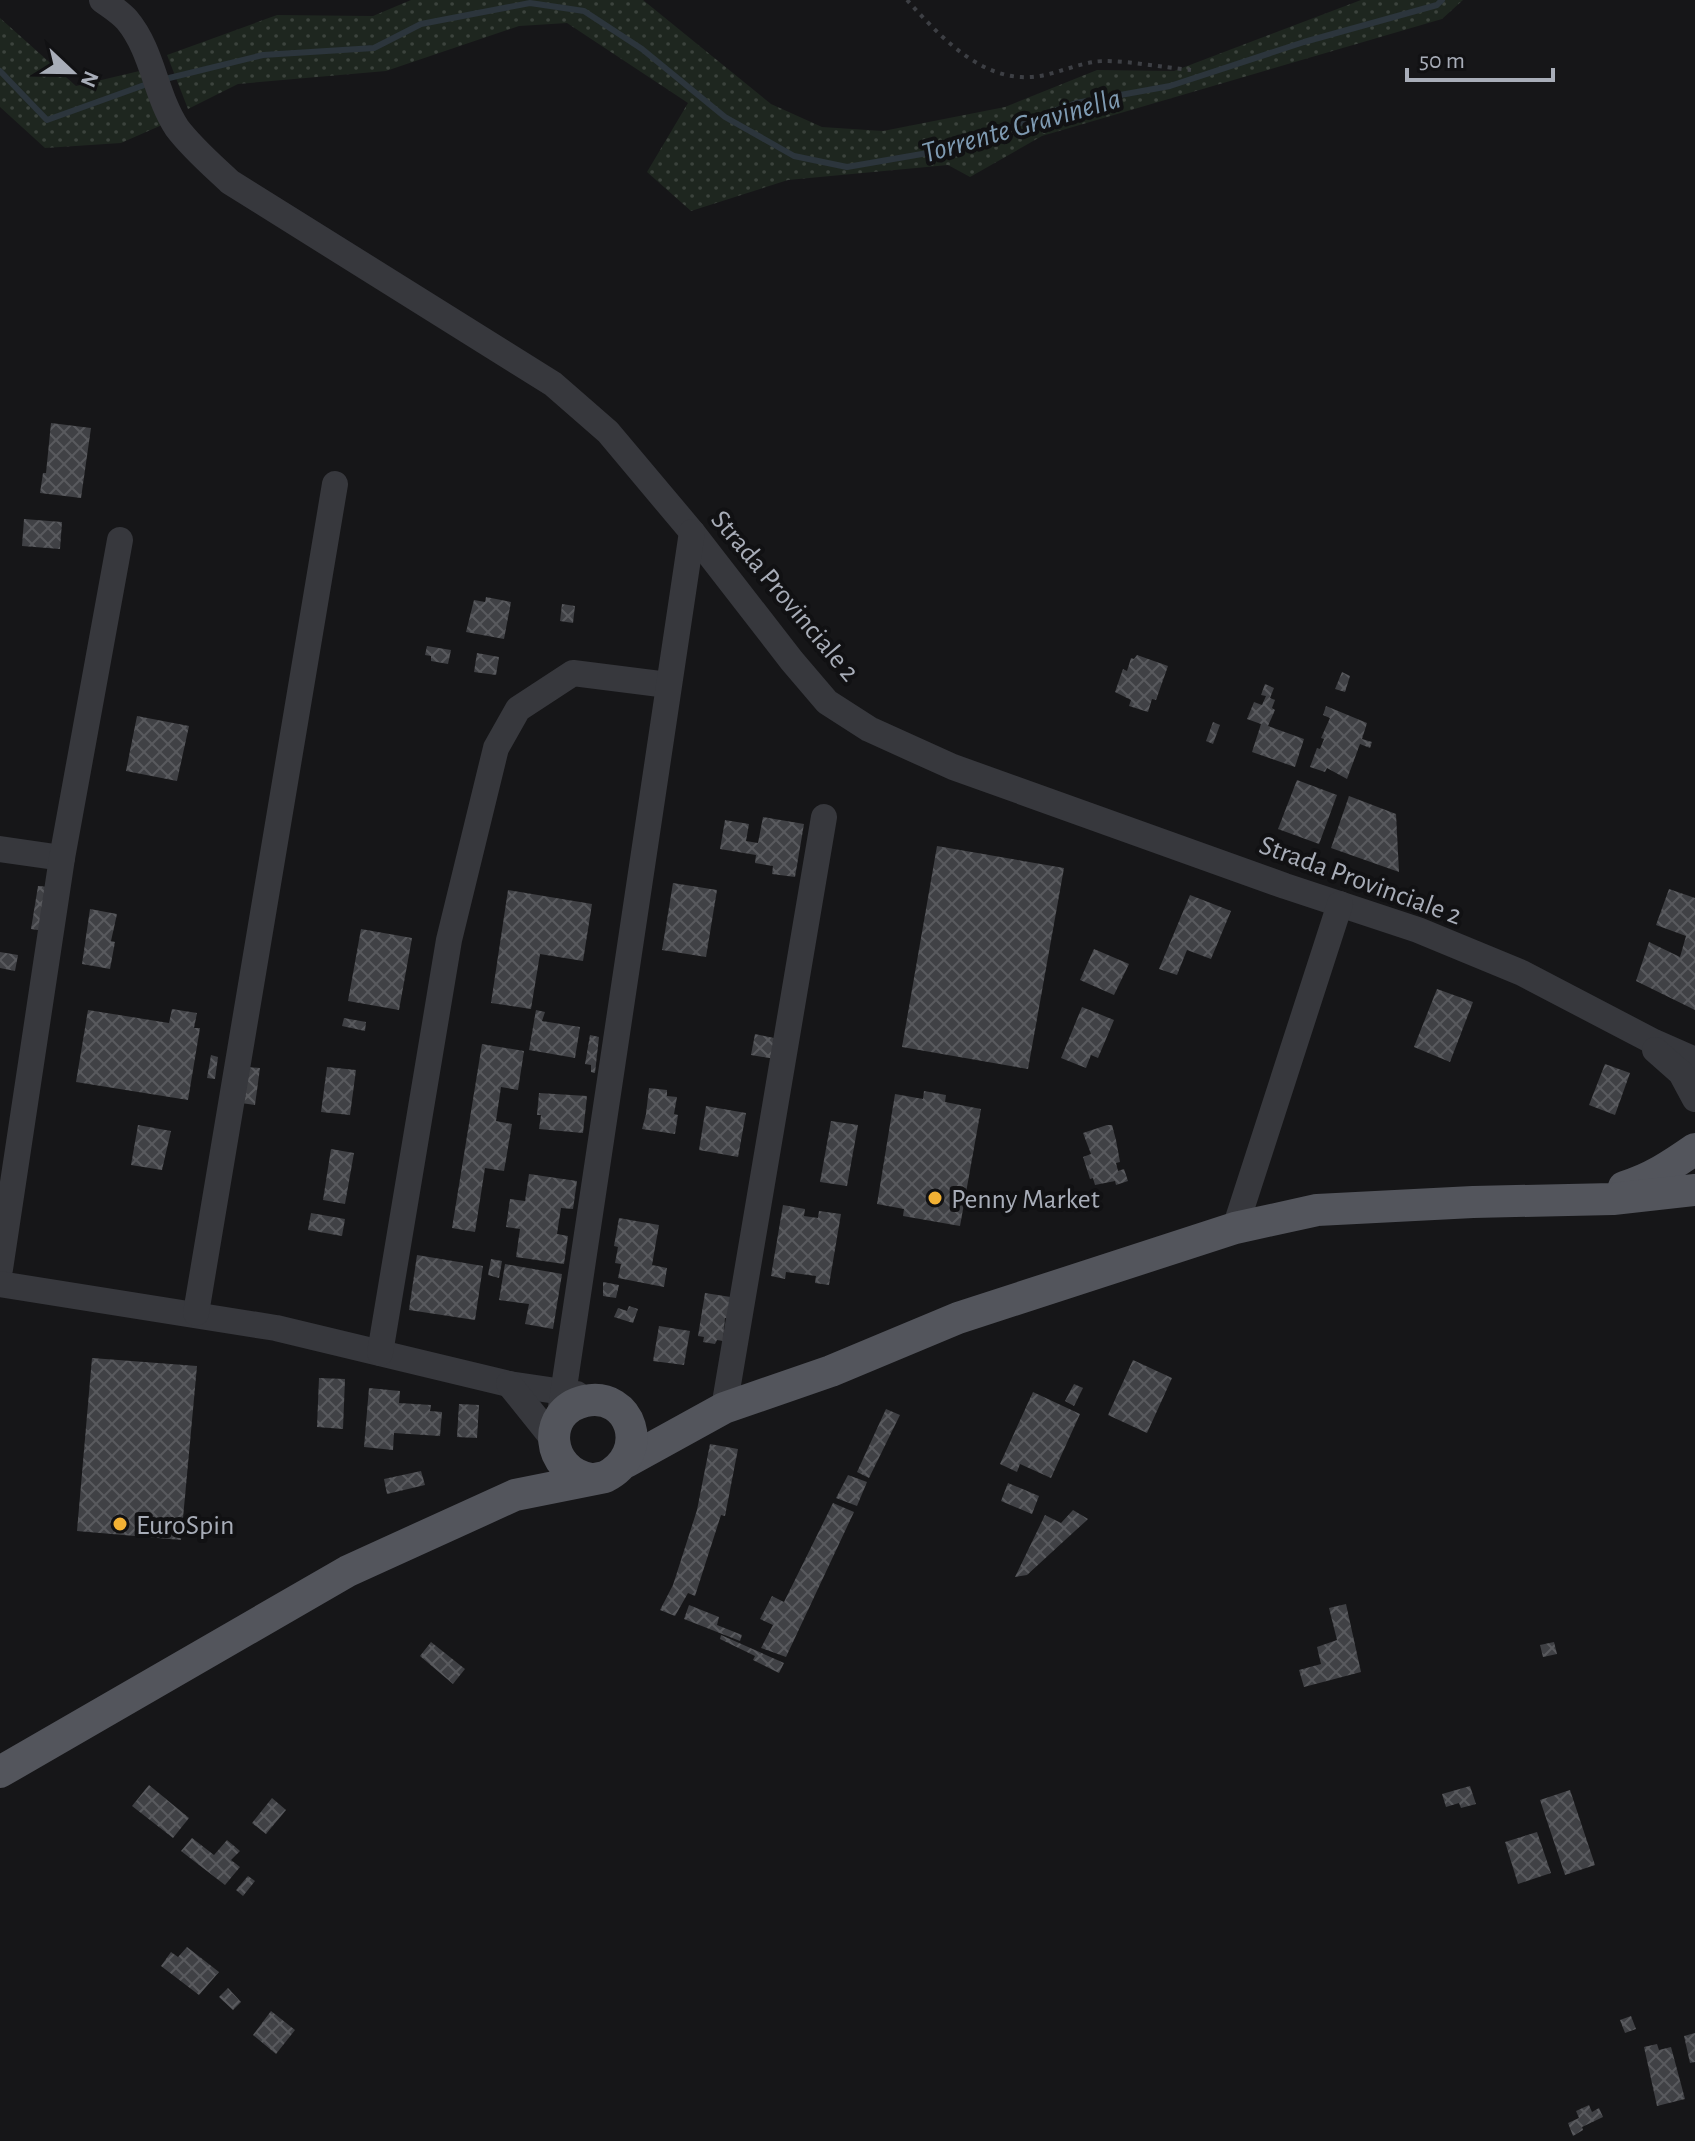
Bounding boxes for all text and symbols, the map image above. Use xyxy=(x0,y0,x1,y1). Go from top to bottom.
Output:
north arrow xyxy=(32,32,112,112)
scale bar xyxy=(1407,32,1553,82)
text: 50 m xyxy=(1419,49,1465,73)
text: N xyxy=(77,68,103,90)
water label: Torrente Gravinella xyxy=(918,83,1124,169)
street label: Strada Provinciale 2 xyxy=(705,506,864,687)
street label: Strada Provinciale 2 xyxy=(1255,831,1465,930)
place label: Penny Market xyxy=(951,1186,1100,1214)
marker: Penny Market xyxy=(926,1189,944,1207)
place label: EuroSpin xyxy=(136,1512,234,1540)
marker: EuroSpin xyxy=(111,1515,129,1533)

